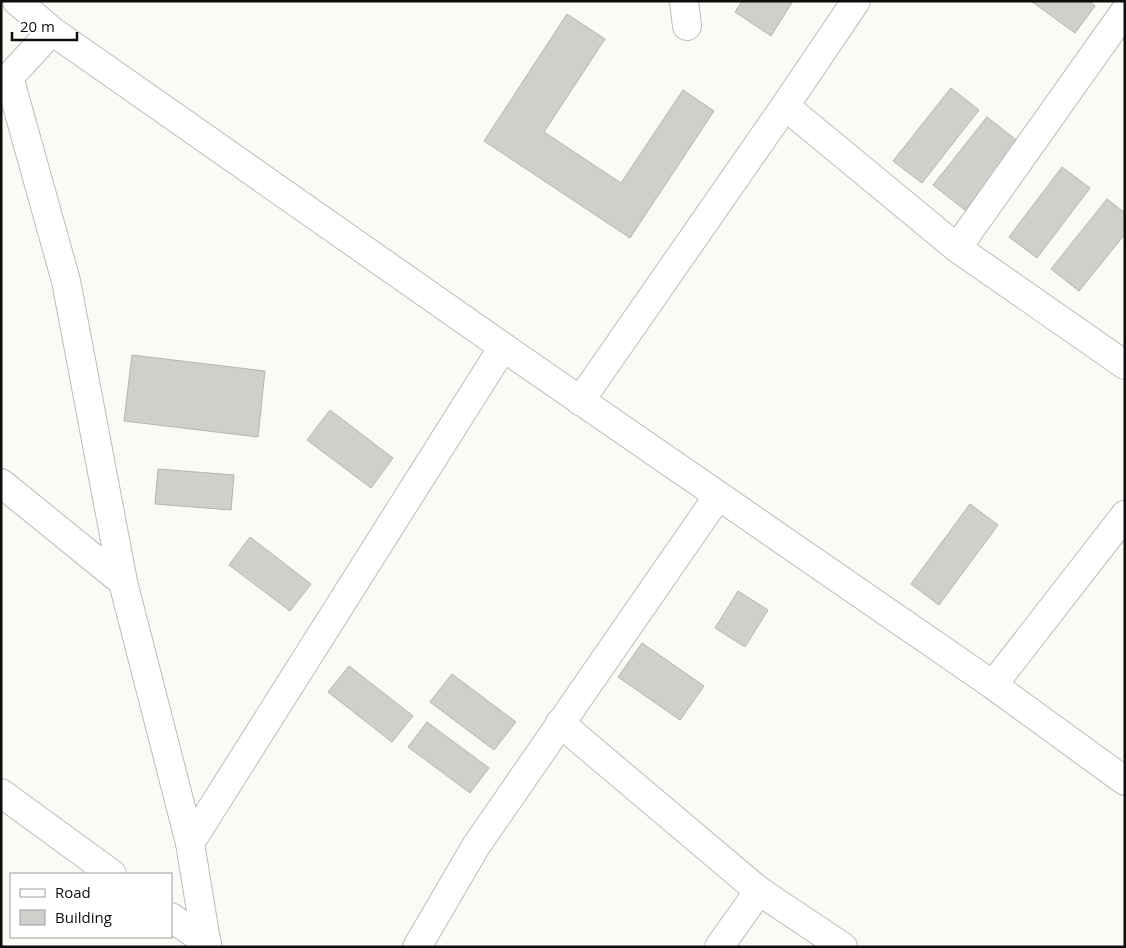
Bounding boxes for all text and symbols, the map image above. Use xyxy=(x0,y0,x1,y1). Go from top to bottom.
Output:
scale bar xyxy=(12,10,78,42)
text: 20 m xyxy=(20,16,55,36)
legend xyxy=(10,873,172,938)
text: Road xyxy=(55,882,91,902)
text: Building xyxy=(55,907,112,927)

